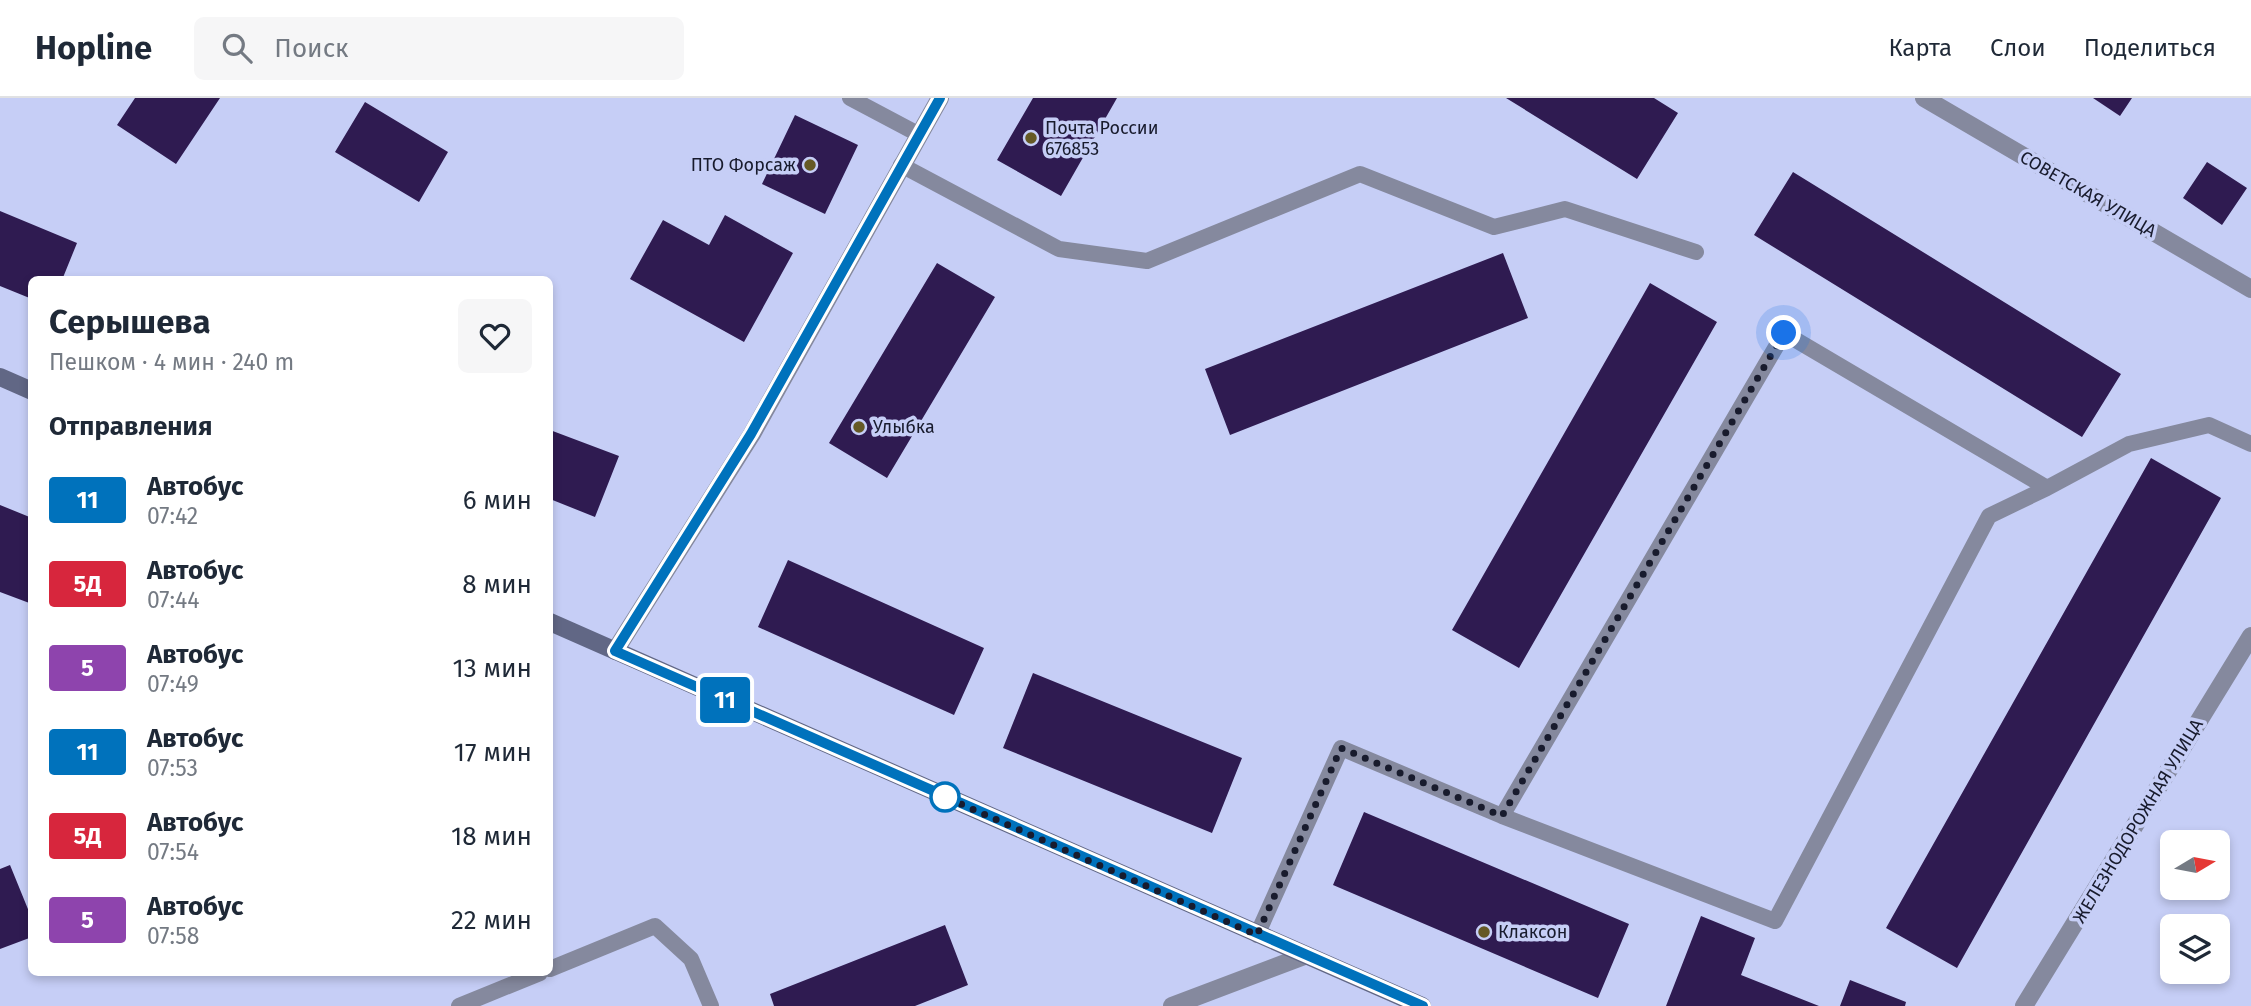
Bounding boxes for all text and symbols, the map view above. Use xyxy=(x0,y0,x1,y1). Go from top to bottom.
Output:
search box xyxy=(194,17,684,80)
text: Hopline xyxy=(35,28,152,68)
icon: search xyxy=(218,29,256,67)
text: Поиск xyxy=(274,33,349,64)
text: Карта xyxy=(1888,34,1952,62)
text: Слои xyxy=(1990,34,2046,62)
text: Поделиться xyxy=(2084,34,2216,62)
place label: Почта России 676853 xyxy=(1045,117,1158,160)
marker: Почта России 676853 xyxy=(1023,130,1039,146)
street label: СОВЕТСКАЯ УЛИЦА xyxy=(2016,146,2161,242)
place label: ПТО Форсаж xyxy=(691,154,796,176)
marker: ПТО Форсаж xyxy=(802,157,818,173)
button: heart xyxy=(458,299,532,373)
text: Серышева xyxy=(49,302,211,342)
your location xyxy=(1766,315,1801,350)
text: Пешком · 4 мин · 240 m xyxy=(49,348,294,376)
text: Отправления xyxy=(49,411,212,442)
place label: Улыбка xyxy=(873,416,935,438)
marker: Улыбка xyxy=(851,419,867,435)
text: Автобус xyxy=(147,471,244,502)
text: 6 мин xyxy=(463,485,532,516)
text: 11 xyxy=(77,486,98,514)
text: 07:42 xyxy=(147,502,198,530)
text: Автобус xyxy=(147,555,244,586)
text: 8 мин xyxy=(462,569,532,600)
text: 5Д xyxy=(74,570,101,598)
text: 07:44 xyxy=(147,586,199,614)
text: Автобус xyxy=(147,639,244,670)
text: 13 мин xyxy=(452,653,532,684)
text: 5 xyxy=(81,654,94,682)
text: 07:49 xyxy=(147,670,199,698)
line badge: 11 xyxy=(694,677,756,723)
text: 11 xyxy=(714,686,736,714)
street label: ЖЕЛЕЗНОДОРОЖНАЯ УЛИЦА xyxy=(2068,714,2208,927)
text: Автобус xyxy=(147,723,244,754)
text: 17 мин xyxy=(454,737,532,768)
text: 11 xyxy=(77,738,98,766)
text: 07:53 xyxy=(147,754,198,782)
unlabelled marker xyxy=(930,782,960,812)
text: Автобус xyxy=(147,807,244,838)
text: 18 мин xyxy=(451,821,532,852)
text: 5Д xyxy=(74,822,101,850)
north arrow xyxy=(2160,830,2230,900)
map controls xyxy=(2160,830,2230,984)
text: 07:54 xyxy=(147,838,199,866)
text: Автобус xyxy=(147,891,244,922)
text: 22 мин xyxy=(451,905,532,936)
text: 5 xyxy=(81,906,94,934)
button: layers xyxy=(2160,914,2230,984)
place label: Клаксон xyxy=(1498,921,1567,943)
text: 07:58 xyxy=(147,922,199,950)
marker: Клаксон xyxy=(1476,924,1492,940)

